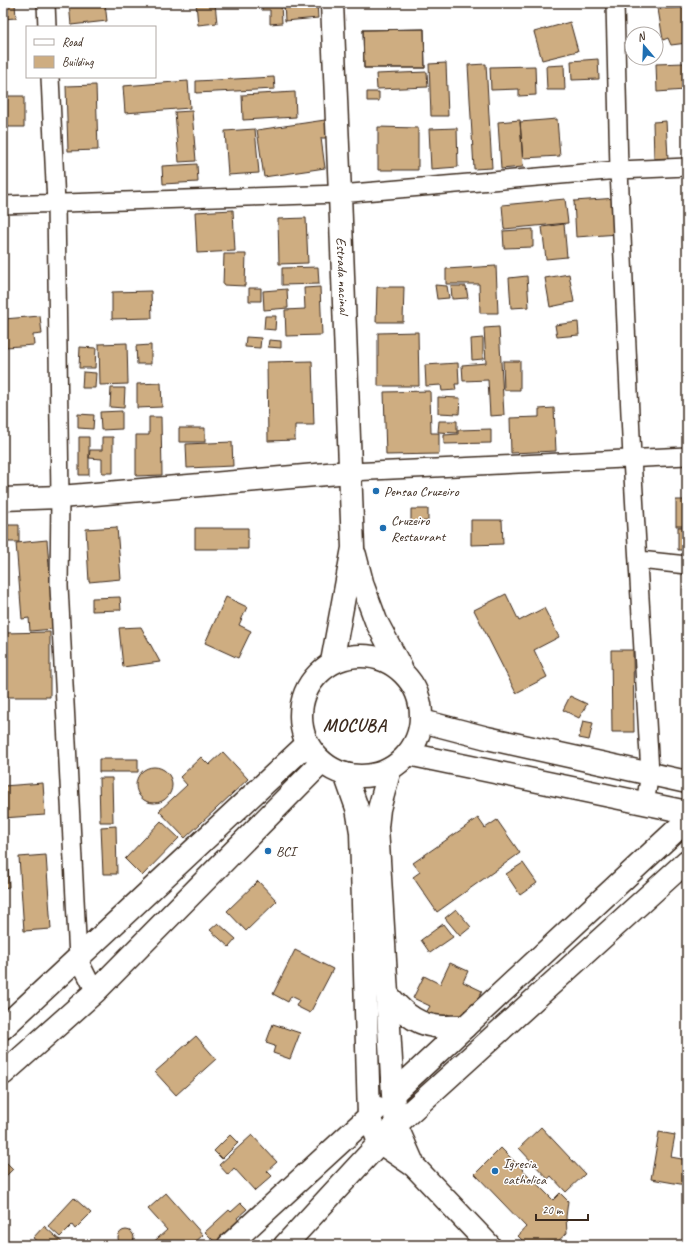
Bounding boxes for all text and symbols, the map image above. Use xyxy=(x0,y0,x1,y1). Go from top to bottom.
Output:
legend xyxy=(26,26,156,78)
north arrow xyxy=(624,26,664,66)
text: N xyxy=(635,28,648,44)
text: Road xyxy=(62,34,84,50)
text: Building xyxy=(62,54,94,70)
street label: Estrada nacinal xyxy=(333,237,353,317)
place label: Pensao Cruzeiro xyxy=(384,483,460,500)
marker: Pensao Cruzeiro xyxy=(371,486,381,496)
place label: Cruzeiro Restaurant xyxy=(391,512,447,545)
marker: Cruzeiro Restaurant xyxy=(378,523,388,533)
district label: MOCUBA xyxy=(323,714,388,736)
place label: BCI xyxy=(276,843,299,860)
marker: BCI xyxy=(263,846,273,856)
place label: Igresia catholica xyxy=(503,1155,547,1188)
marker: Igresia catholica xyxy=(490,1166,500,1176)
scale bar xyxy=(536,1196,588,1222)
text: 20 m xyxy=(542,1202,564,1218)

